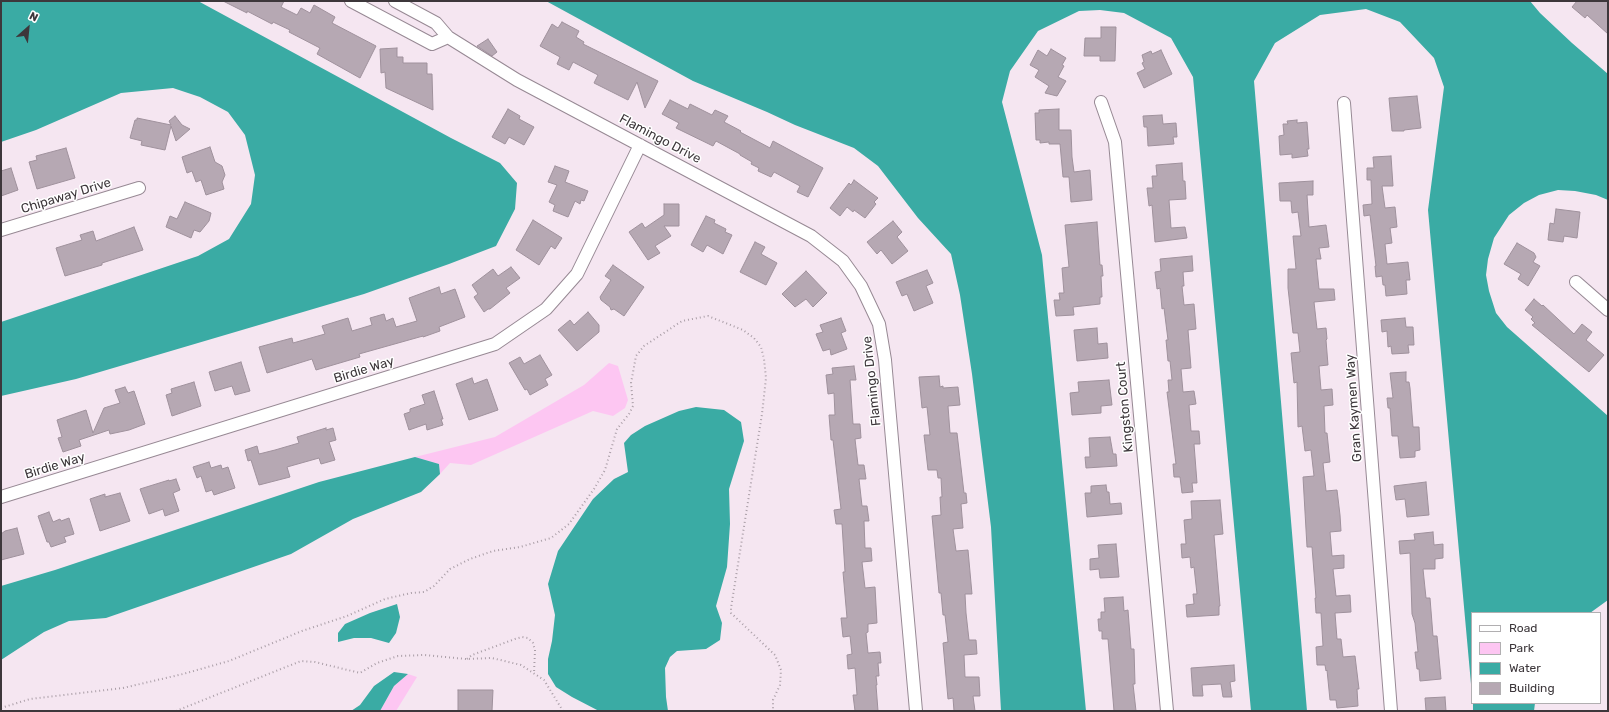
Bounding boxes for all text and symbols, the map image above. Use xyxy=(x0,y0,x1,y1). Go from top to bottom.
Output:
north arrow xyxy=(8,8,48,48)
text: N xyxy=(27,9,40,24)
street label: Flamingo Drive xyxy=(617,111,703,167)
street label: Chipaway Drive xyxy=(19,175,113,217)
street label: Flamingo Drive xyxy=(860,335,884,427)
street label: Birdie Way xyxy=(332,353,396,387)
street label: Gran Kaymen Way xyxy=(1342,354,1366,462)
street label: Kingston Court xyxy=(1113,361,1137,453)
street label: Birdie Way xyxy=(23,449,87,483)
legend xyxy=(1471,612,1601,704)
text: Road xyxy=(1509,621,1537,635)
text: Park xyxy=(1509,641,1534,655)
text: Water xyxy=(1509,661,1541,675)
text: Building xyxy=(1509,681,1555,695)

